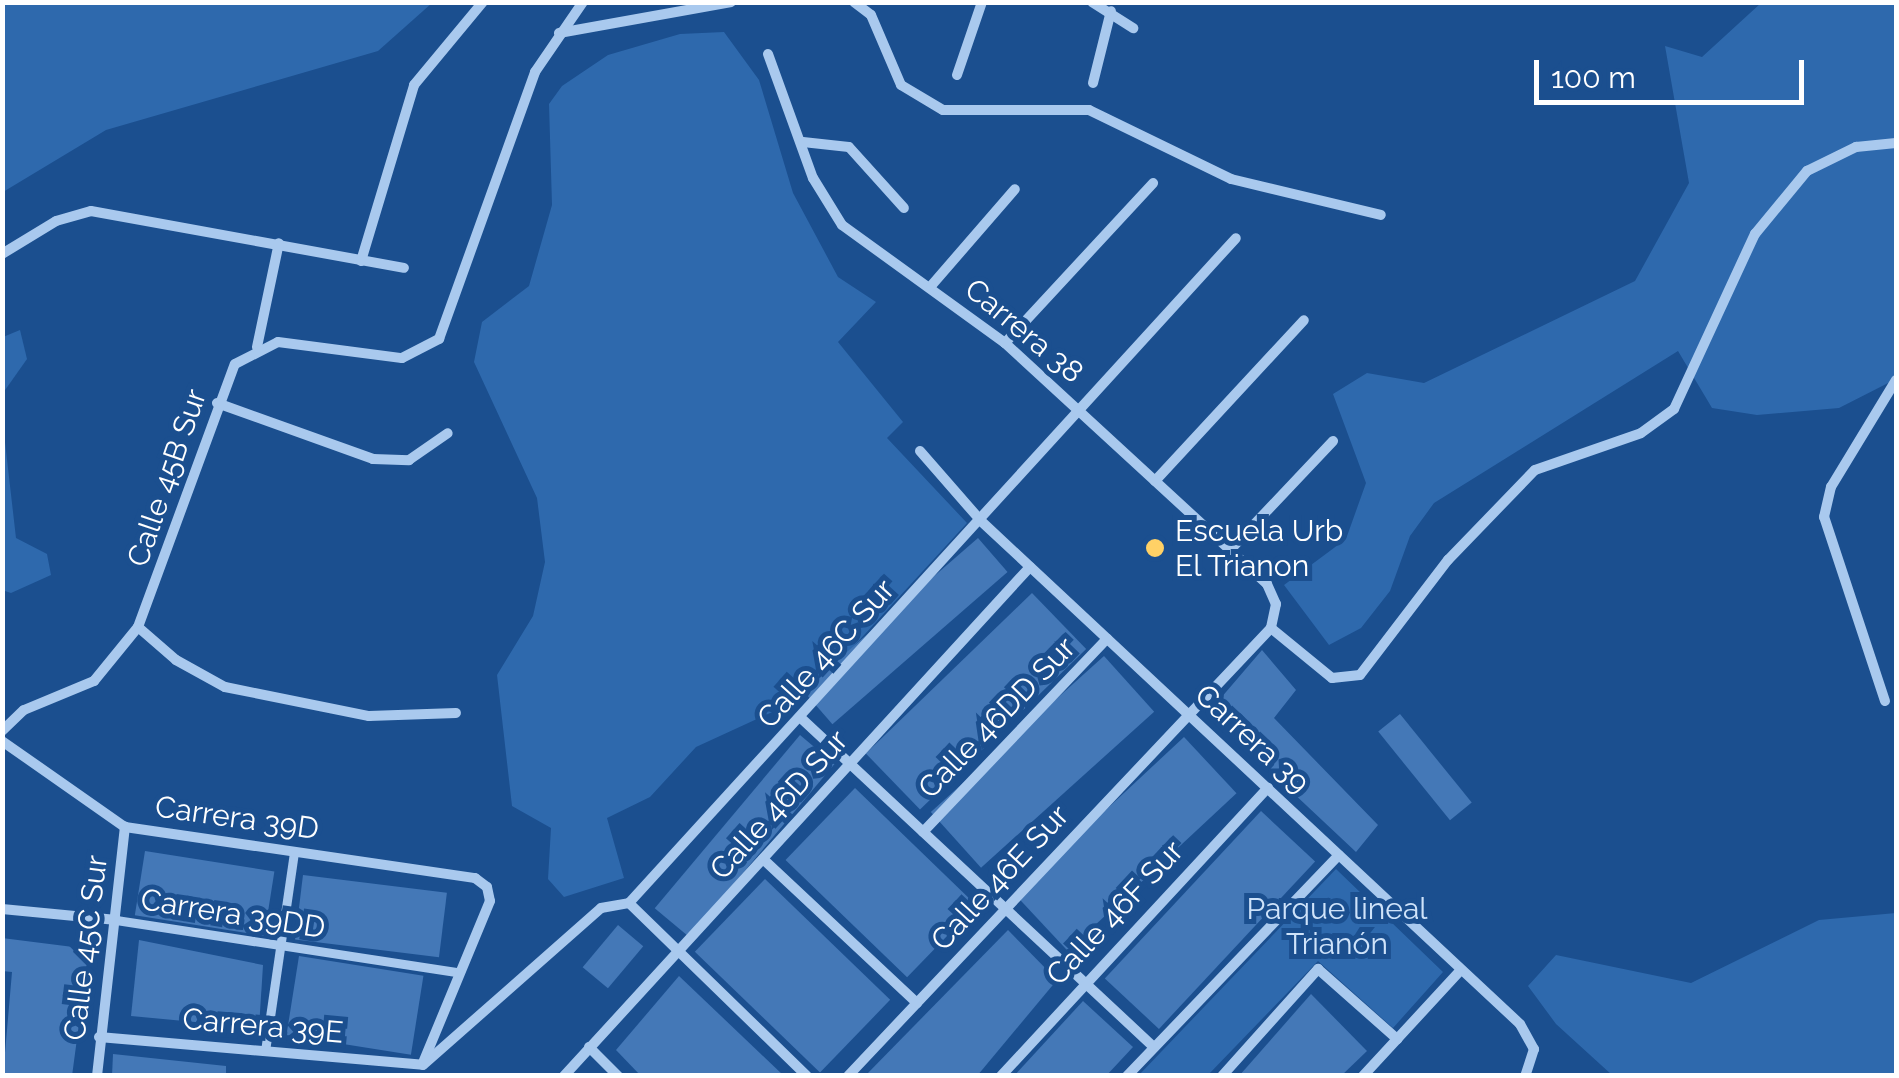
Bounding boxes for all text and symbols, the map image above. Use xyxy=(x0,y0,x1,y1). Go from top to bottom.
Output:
scale bar xyxy=(1539,40,1809,102)
text: 100 m xyxy=(1551,60,1636,95)
street label: Carrera 38 xyxy=(958,271,1090,391)
street label: Calle 45B Sur xyxy=(120,384,214,572)
place label: Escuela Urb El Trianon xyxy=(1175,513,1343,584)
marker: Escuela Urb El Trianon xyxy=(1144,537,1166,559)
street label: Calle 46C Sur xyxy=(750,572,902,736)
street label: Calle 46DD Sur xyxy=(911,630,1083,806)
street label: Carrera 39 xyxy=(1187,677,1317,801)
street label: Calle 46D Sur xyxy=(703,723,855,887)
street label: Carrera 39D xyxy=(153,789,321,847)
street label: Calle 46E Sur xyxy=(924,798,1076,958)
street label: Calle 46F Sur xyxy=(1039,833,1191,993)
street label: Calle 45C Sur xyxy=(57,853,115,1043)
street label: Carrera 39DD xyxy=(138,882,328,946)
park label: Parque lineal Trianón xyxy=(1247,891,1427,962)
street label: Carrera 39E xyxy=(181,1001,345,1051)

